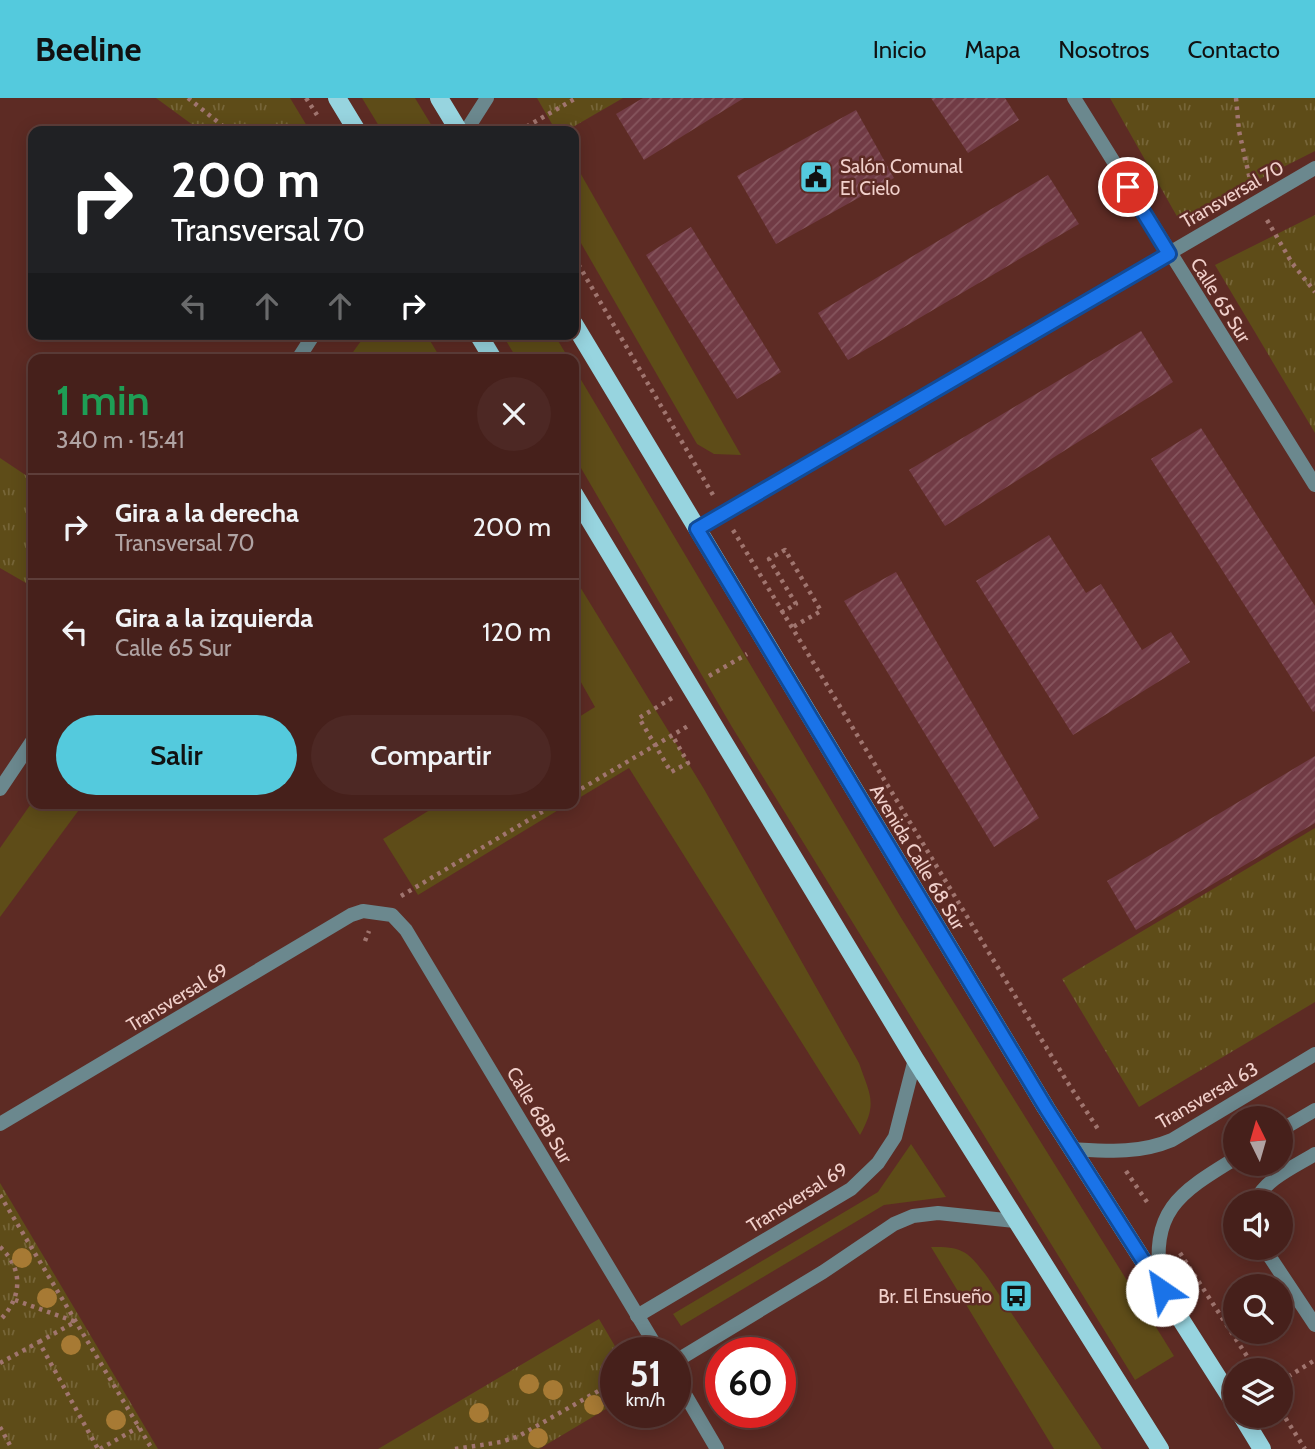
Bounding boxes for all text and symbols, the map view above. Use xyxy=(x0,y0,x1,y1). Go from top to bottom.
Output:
text: Beeline xyxy=(35,29,141,69)
text: Inicio xyxy=(873,35,926,64)
text: Mapa xyxy=(964,35,1020,64)
text: Nosotros xyxy=(1058,35,1149,64)
text: Contacto xyxy=(1187,35,1280,64)
text: 200 m xyxy=(171,150,320,209)
icon: right xyxy=(56,154,147,245)
place label: Salón Comunal El Cielo xyxy=(840,155,963,200)
street label: Transversal 70 xyxy=(1177,156,1288,233)
pin xyxy=(1098,157,1158,217)
public building icon: Salón Comunal El Cielo xyxy=(797,158,835,196)
icon: arrive xyxy=(1109,168,1147,206)
text: Transversal 70 xyxy=(171,210,365,249)
street label: Calle 65 Sur xyxy=(1185,253,1256,347)
icon: left xyxy=(175,287,213,325)
icon: ahead xyxy=(248,287,286,325)
icon: ahead xyxy=(321,287,359,325)
icon: right xyxy=(394,287,432,325)
text: 1 min xyxy=(56,374,150,426)
button: close xyxy=(477,377,551,451)
text: 340 m · 15:41 xyxy=(56,426,184,454)
text: Gira a la derecha xyxy=(115,497,299,529)
icon: right xyxy=(56,508,94,546)
text: 200 m xyxy=(472,511,551,543)
text: Transversal 70 xyxy=(115,529,255,557)
text: Gira a la izquierda xyxy=(115,602,313,634)
icon: left xyxy=(56,613,94,651)
text: 120 m xyxy=(482,616,551,648)
text: Calle 65 Sur xyxy=(115,634,231,662)
button: Salir xyxy=(56,715,297,795)
button: Compartir xyxy=(311,715,551,795)
street label: Avenida Calle 68 Sur xyxy=(865,780,970,934)
street label: Transversal 69 xyxy=(122,958,232,1037)
street label: Transversal 63 xyxy=(1152,1057,1262,1134)
street label: Calle 68B Sur xyxy=(502,1063,577,1168)
north arrow xyxy=(1223,1106,1293,1176)
map controls xyxy=(1223,1106,1293,1428)
street label: Transversal 69 xyxy=(743,1157,852,1237)
button: sound xyxy=(1223,1190,1293,1260)
position arrow xyxy=(1125,1253,1199,1327)
button: search xyxy=(1223,1274,1293,1344)
bus stop icon: Br. El Ensueño xyxy=(997,1277,1035,1315)
place label: Br. El Ensueño xyxy=(878,1285,992,1308)
speed limit sign: 60 xyxy=(705,1337,796,1428)
text: 51 xyxy=(630,1352,661,1395)
button: layers xyxy=(1223,1358,1293,1428)
text: km/h xyxy=(626,1389,665,1411)

